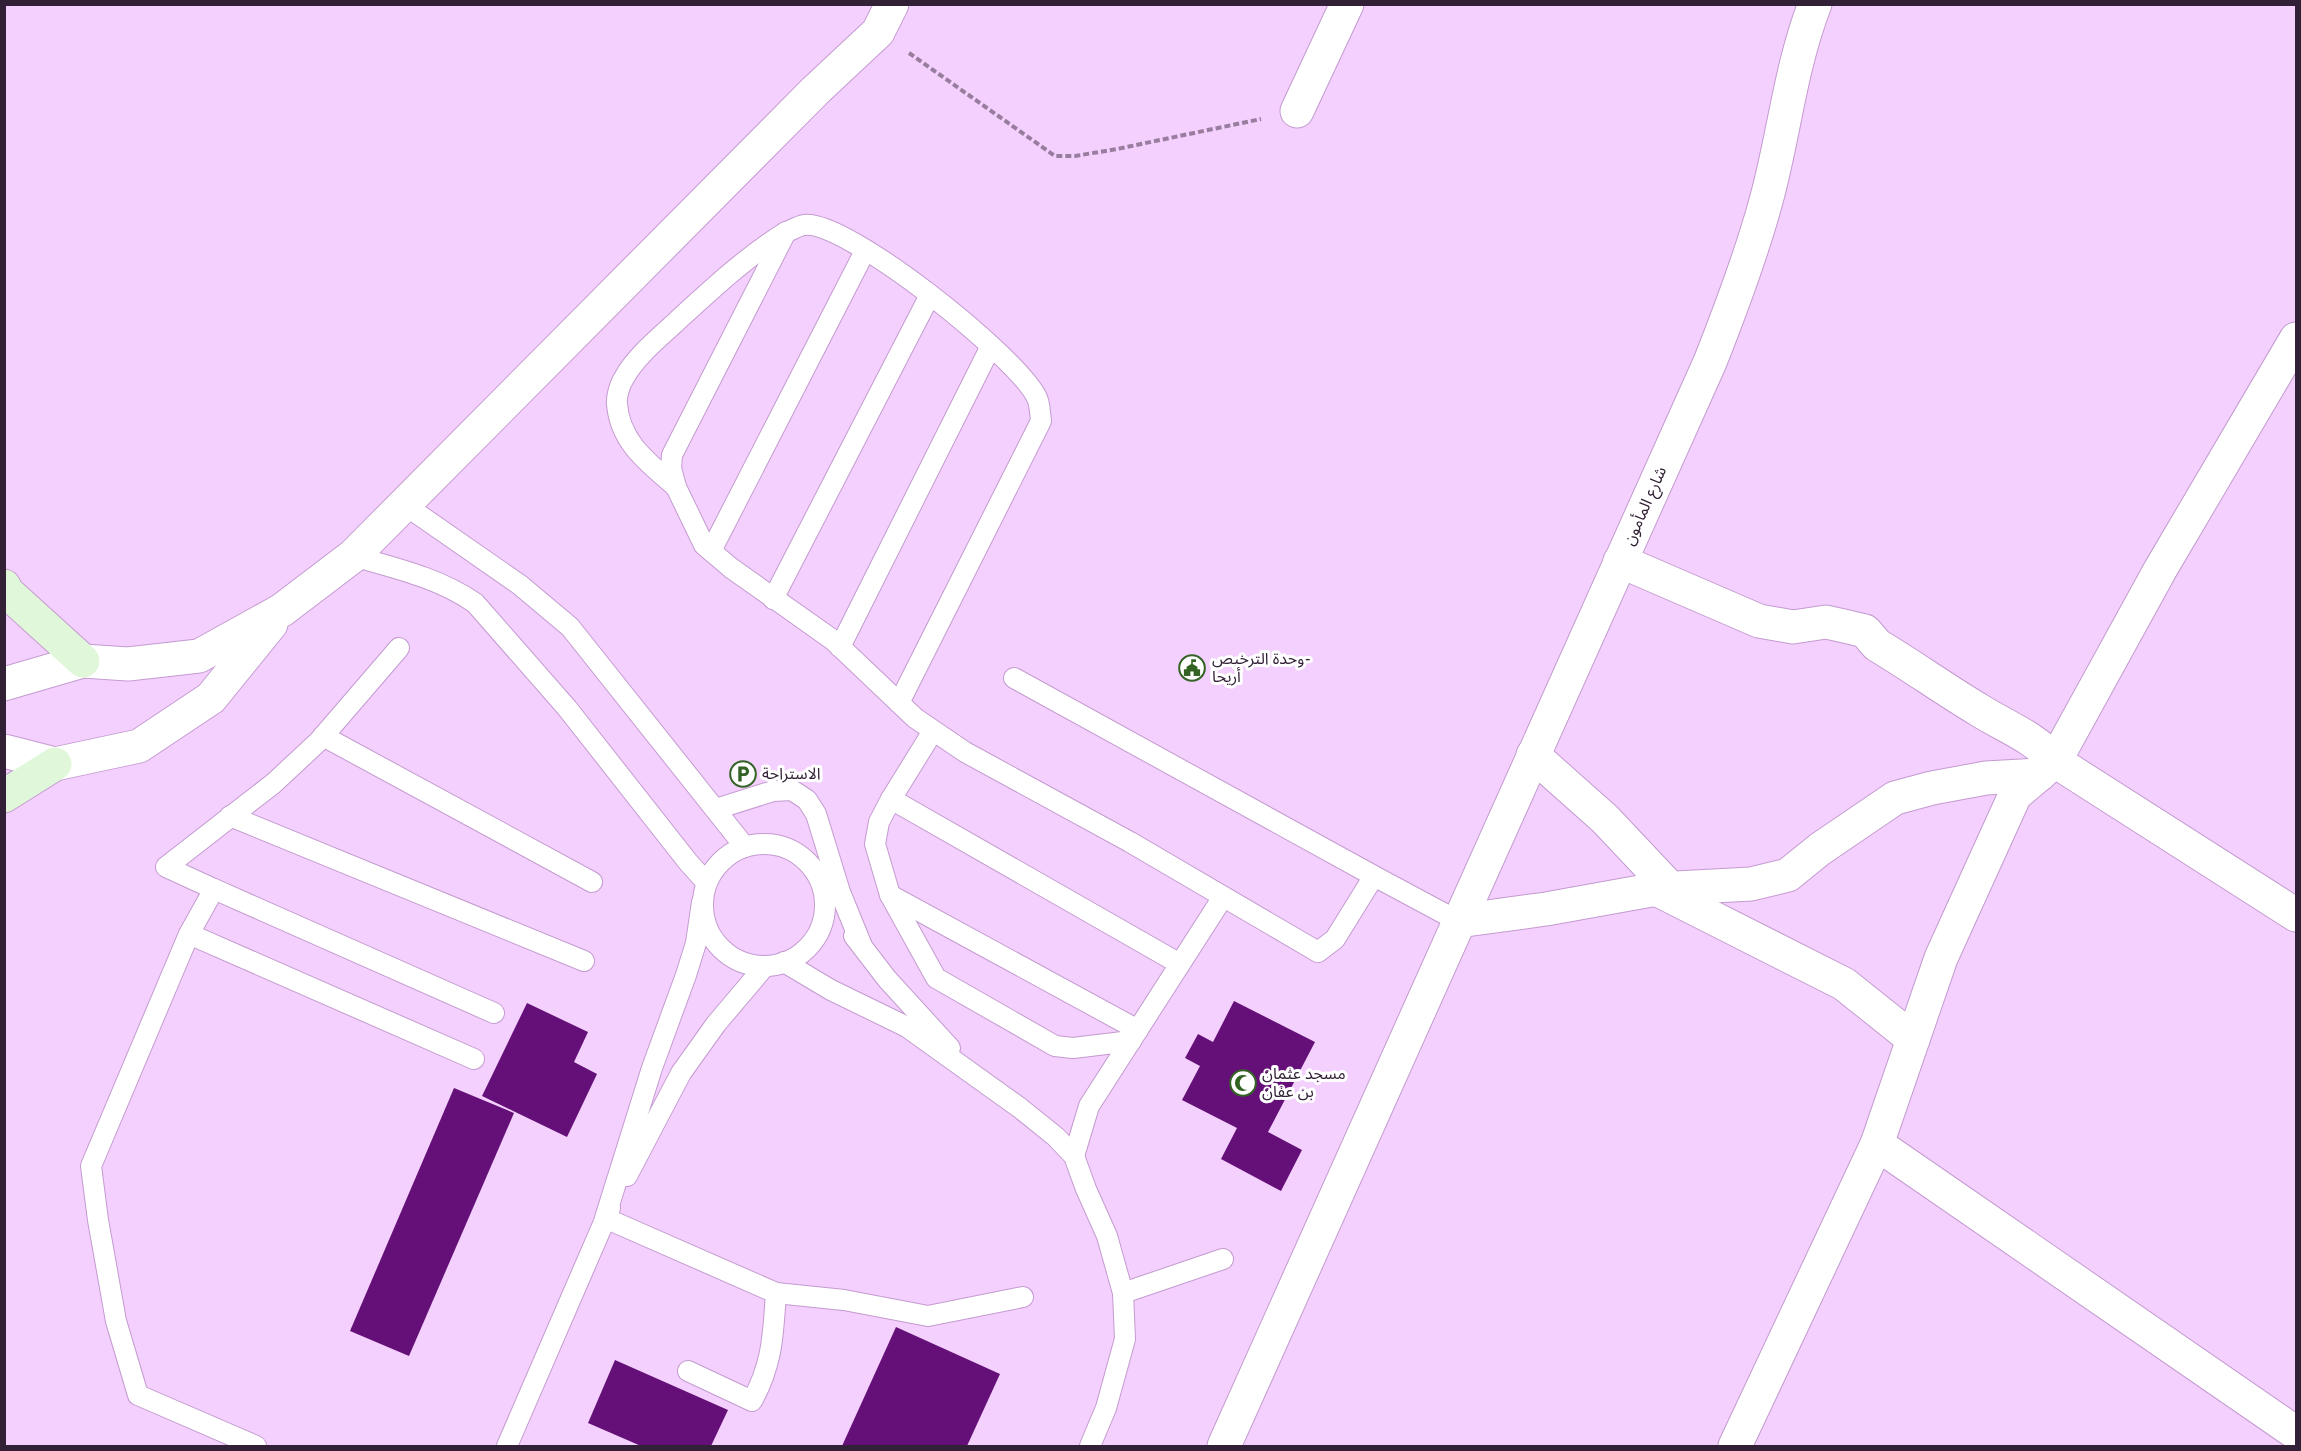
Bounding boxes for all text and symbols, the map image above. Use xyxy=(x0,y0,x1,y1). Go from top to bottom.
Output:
street label: شارع المأمون xyxy=(1619,464,1673,549)
place label: وحدة الترخيص- أريحا xyxy=(1212,649,1311,687)
public building icon: وحدة الترخيص- أريحا xyxy=(1177,653,1207,683)
parking icon: الاستراحة xyxy=(728,759,758,789)
place label: الاستراحة xyxy=(762,764,821,784)
place label: مسجد عثمان بن عفان xyxy=(1262,1064,1346,1102)
mosque icon: مسجد عثمان بن عفان xyxy=(1228,1068,1258,1098)

